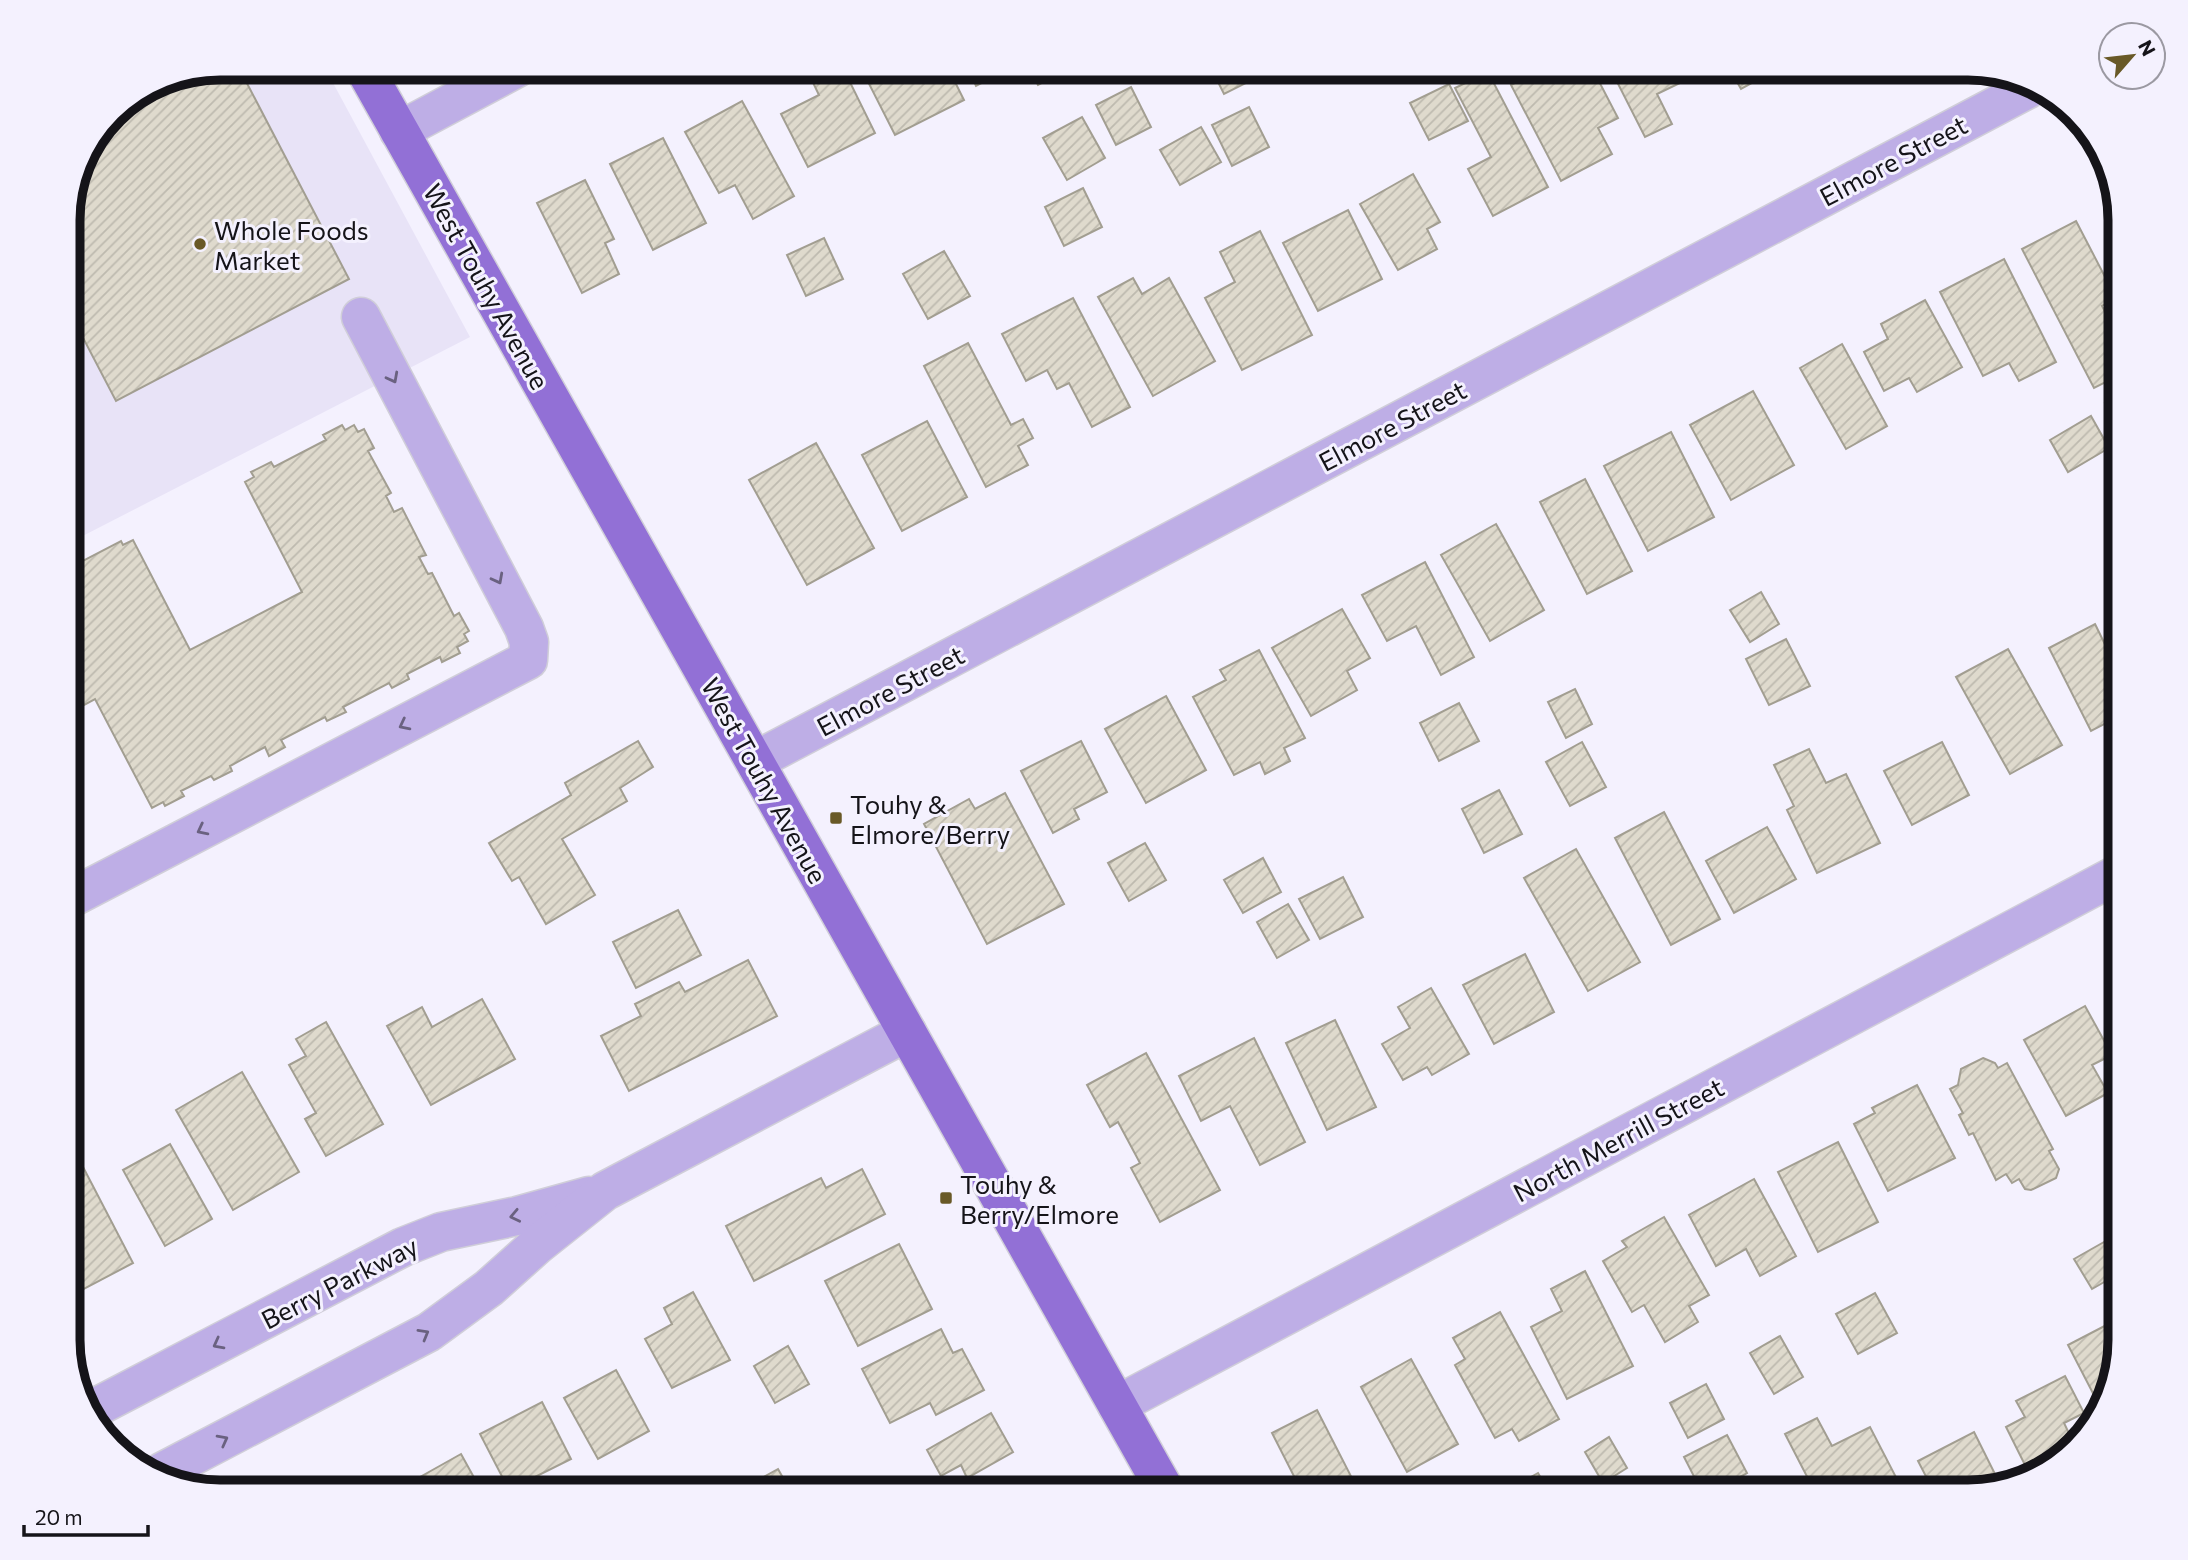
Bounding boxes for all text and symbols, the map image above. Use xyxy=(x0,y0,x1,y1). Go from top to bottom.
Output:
north arrow xyxy=(2097,21,2167,91)
text: N xyxy=(2134,36,2161,59)
street label: Elmore Street xyxy=(1814,108,1972,212)
street label: West Touhy Avenue xyxy=(418,178,556,394)
place label: Whole Foods Market xyxy=(214,214,369,275)
marker: Whole Foods Market xyxy=(192,236,208,252)
one-way arrow xyxy=(385,371,398,383)
street label: Elmore Street xyxy=(1313,373,1471,477)
one-way arrow xyxy=(490,572,504,585)
street label: Elmore Street xyxy=(811,638,969,742)
street label: West Touhy Avenue xyxy=(696,672,834,888)
one-way arrow xyxy=(399,717,411,731)
place label: Touhy & Elmore/Berry xyxy=(850,788,1010,849)
marker: Touhy & Elmore/Berry xyxy=(828,810,844,826)
one-way arrow xyxy=(197,822,209,835)
street label: North Merrill Street xyxy=(1508,1070,1728,1208)
place label: Touhy & Berry/Elmore xyxy=(960,1168,1119,1229)
marker: Touhy & Berry/Elmore xyxy=(938,1190,954,1206)
one-way arrow xyxy=(509,1207,521,1222)
street label: Berry Parkway xyxy=(256,1229,422,1335)
one-way arrow xyxy=(416,1329,429,1342)
one-way arrow xyxy=(213,1335,225,1349)
one-way arrow xyxy=(216,1435,228,1449)
scale bar xyxy=(24,1494,149,1538)
text: 20 m xyxy=(35,1504,83,1529)

